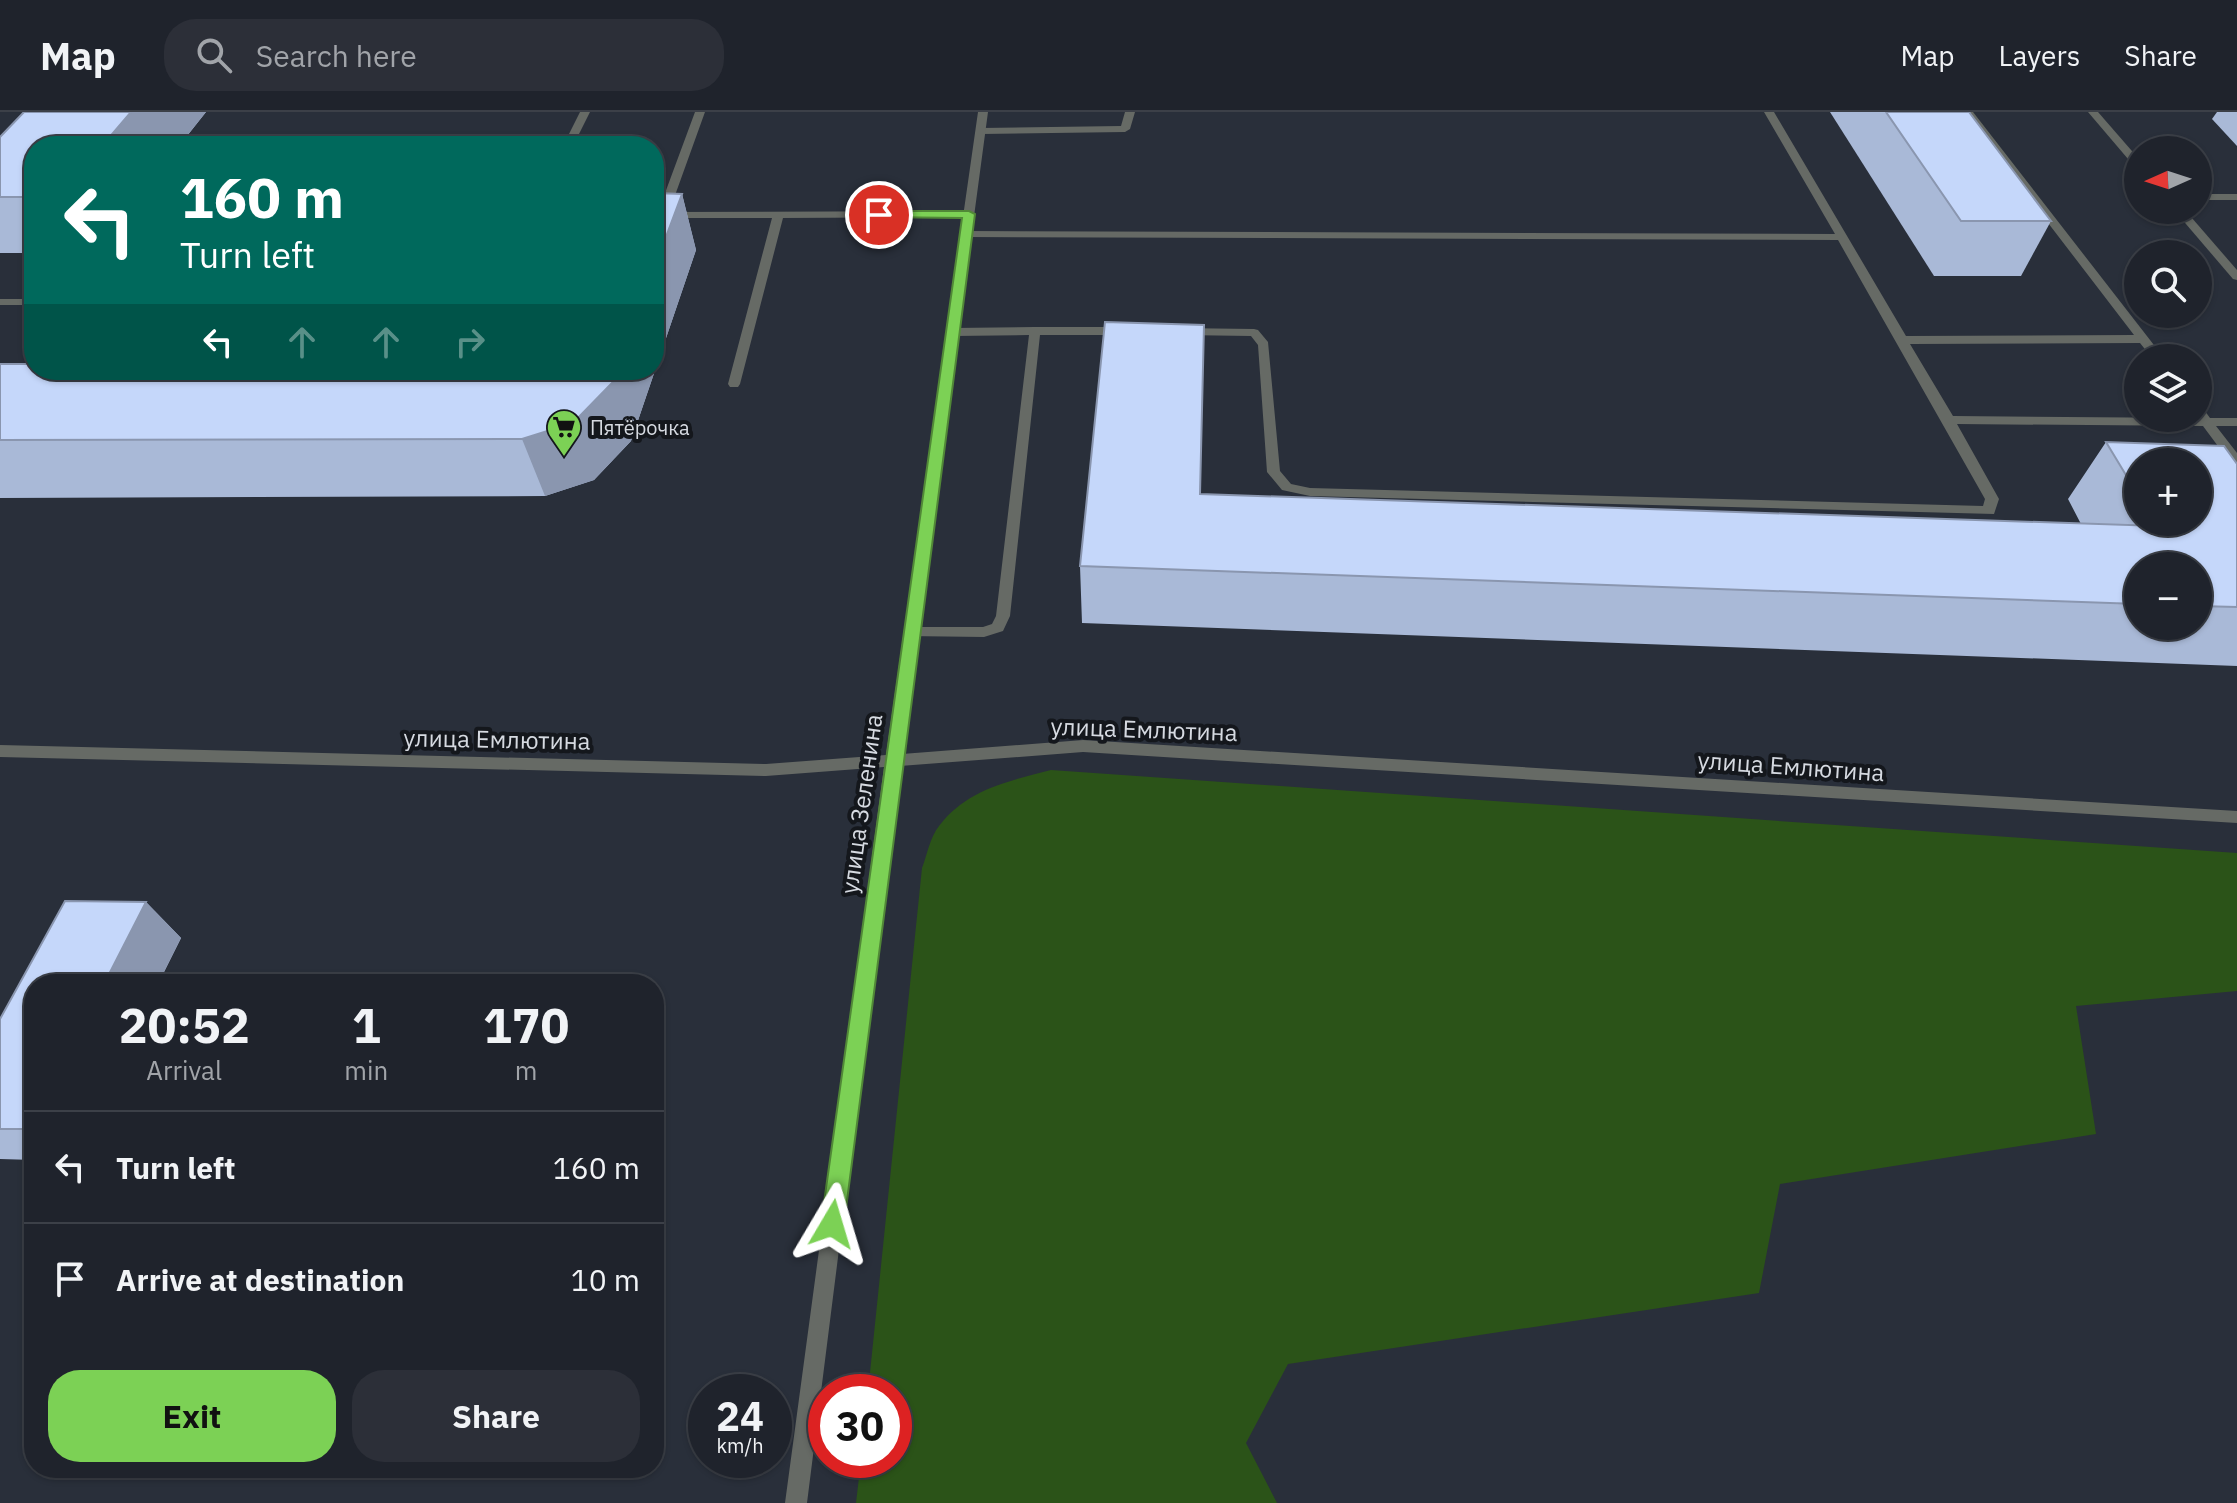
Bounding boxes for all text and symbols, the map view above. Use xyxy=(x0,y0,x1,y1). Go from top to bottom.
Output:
search box xyxy=(164,19,724,91)
text: Map xyxy=(40,31,116,80)
icon: search xyxy=(192,33,236,77)
text: Search here xyxy=(256,36,417,75)
text: Map xyxy=(1900,37,1954,74)
text: Layers xyxy=(1998,37,2080,74)
text: Share xyxy=(2124,37,2197,74)
north arrow xyxy=(2124,136,2212,224)
map controls xyxy=(2124,136,2212,640)
text: 160 m xyxy=(180,161,344,233)
icon: left xyxy=(48,168,152,272)
pin xyxy=(845,181,913,249)
icon: arrive xyxy=(857,193,901,237)
text: Turn left xyxy=(180,231,315,278)
button: search xyxy=(2124,240,2212,328)
icon: left xyxy=(196,320,240,364)
icon: ahead xyxy=(280,320,324,364)
icon: ahead xyxy=(364,320,408,364)
icon: right xyxy=(448,320,492,364)
button: layers xyxy=(2124,344,2212,432)
supermarket icon: Пятёрочка xyxy=(545,408,583,458)
place label: Пятёрочка xyxy=(590,414,690,441)
button: + xyxy=(2124,448,2212,536)
button: − xyxy=(2124,552,2212,640)
street label: улица Емлютина xyxy=(1050,710,1238,748)
street label: улица Зеленина xyxy=(833,712,889,896)
street label: улица Емлютина xyxy=(403,721,591,757)
street label: улица Емлютина xyxy=(1697,744,1886,789)
text: 20:52 xyxy=(119,994,250,1056)
text: 1 xyxy=(352,994,381,1056)
text: 170 xyxy=(483,994,569,1056)
text: Arrival xyxy=(146,1053,222,1087)
text: min xyxy=(344,1053,388,1087)
text: m xyxy=(515,1053,537,1087)
icon: left xyxy=(48,1145,92,1189)
text: Turn left xyxy=(116,1148,235,1187)
text: 160 m xyxy=(553,1148,640,1187)
position arrow xyxy=(790,1182,874,1266)
icon: arrive xyxy=(48,1257,92,1301)
text: Arrive at destination xyxy=(116,1260,404,1299)
text: 10 m xyxy=(571,1260,640,1299)
button: Exit xyxy=(48,1370,336,1462)
button: Share xyxy=(352,1370,640,1462)
speed limit sign: 30 xyxy=(808,1374,912,1478)
text: 24 xyxy=(716,1390,764,1442)
text: km/h xyxy=(716,1432,764,1459)

